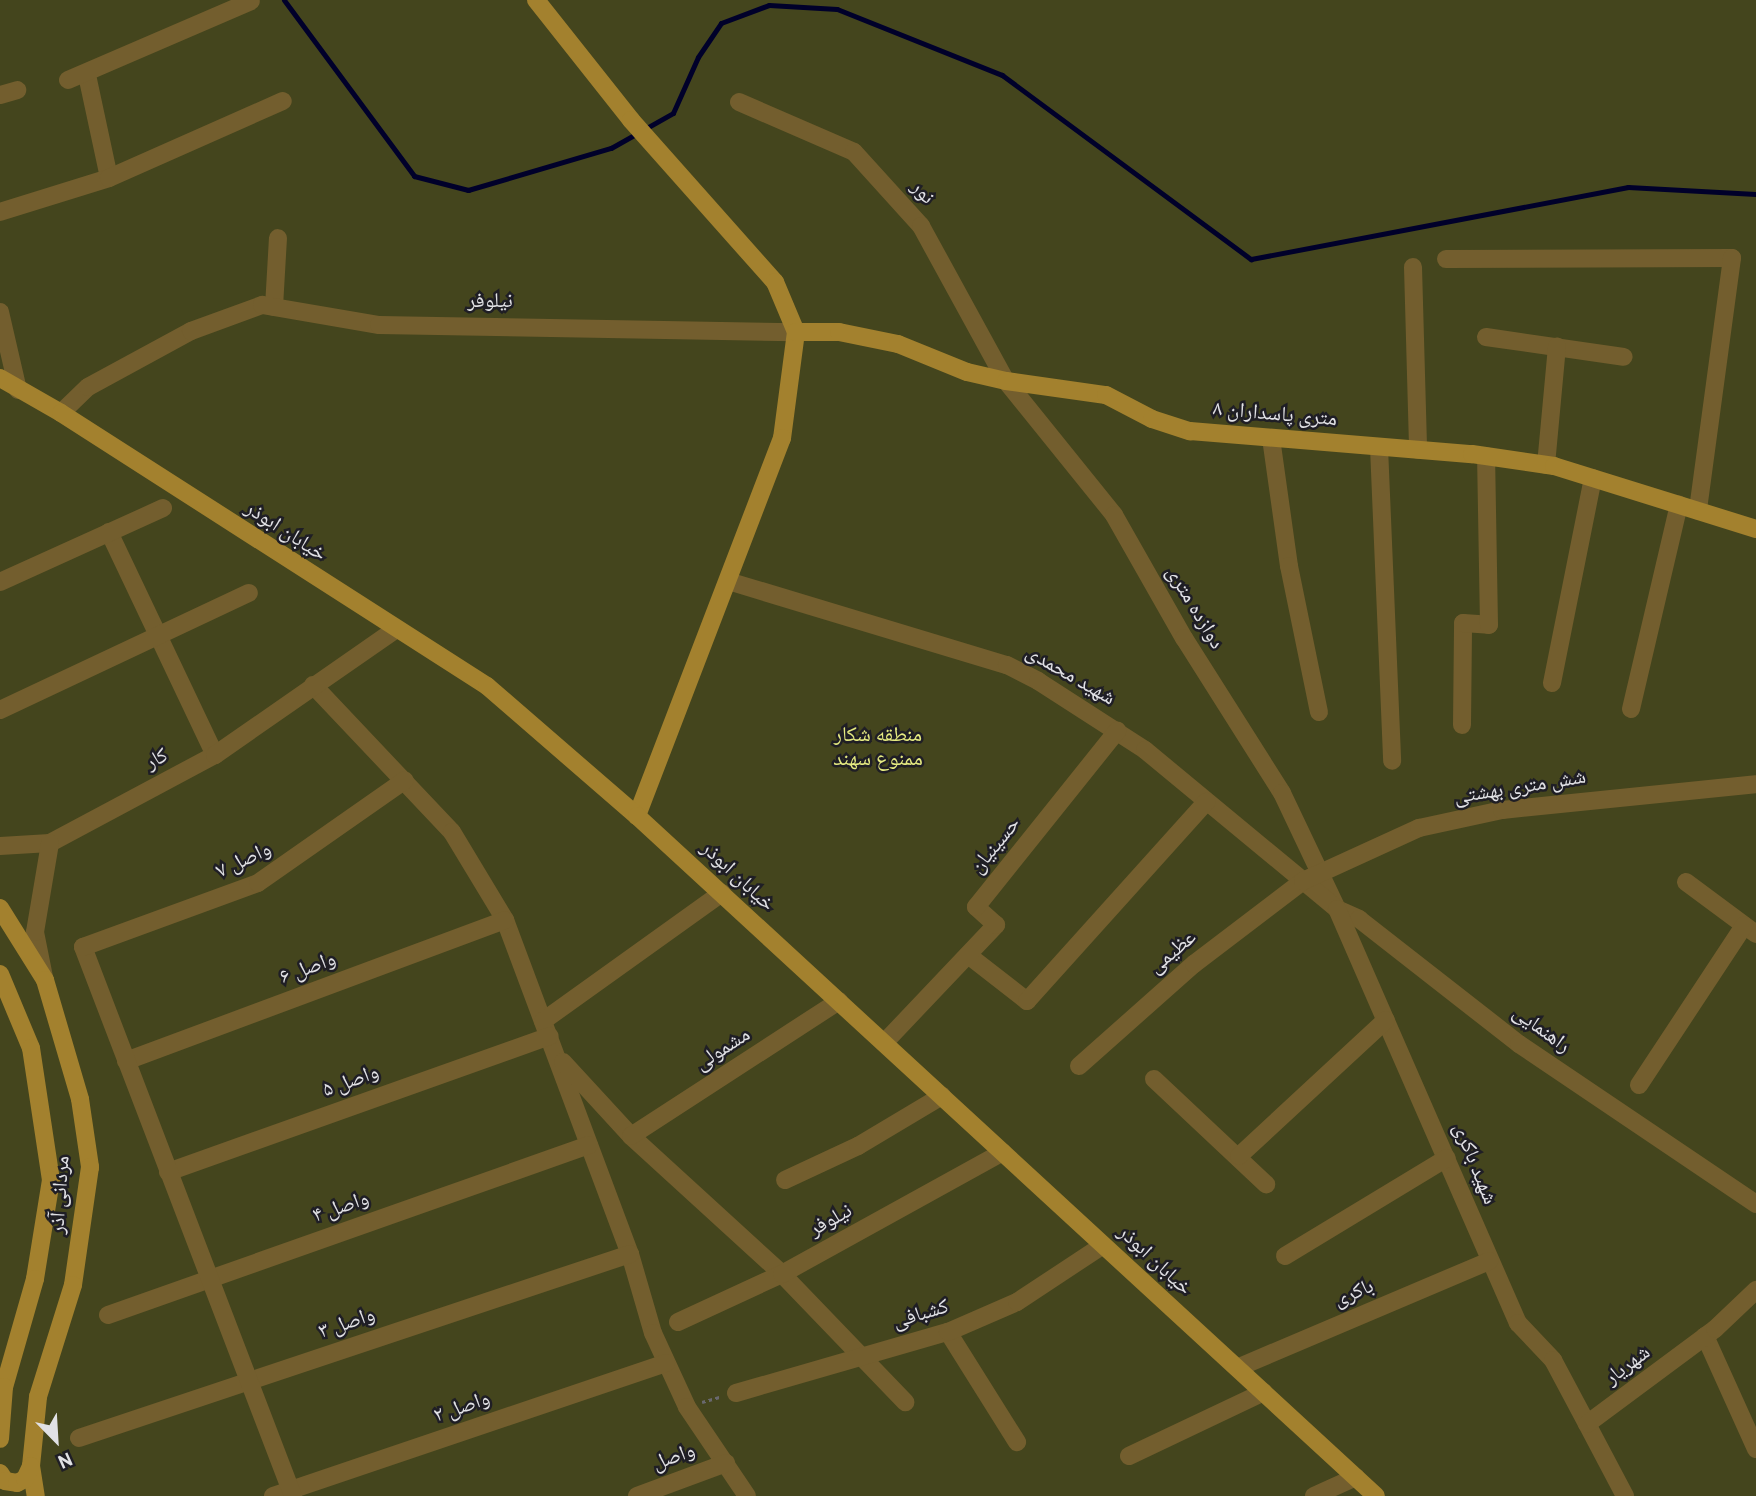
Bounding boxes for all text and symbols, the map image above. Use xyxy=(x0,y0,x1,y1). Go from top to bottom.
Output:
street label: نور xyxy=(905,176,939,210)
street label: نیلوفر xyxy=(467,289,513,315)
street label: ۸ متری پاسداران xyxy=(1212,397,1338,433)
street label: خیابان ابوذر xyxy=(240,496,330,568)
street label: دوازده متری xyxy=(1159,562,1229,654)
street label: شهید محمدی xyxy=(1021,640,1119,712)
park label: منطقه شکار ممنوع سهند xyxy=(833,723,923,773)
street label: کار xyxy=(141,744,173,776)
street label: شش متری بهشتی xyxy=(1452,765,1588,811)
street label: حسینیان xyxy=(965,812,1027,880)
street label: خیابان ابوذر xyxy=(695,836,779,918)
street label: واصل ۷ xyxy=(212,837,276,885)
street label: عظیمی xyxy=(1144,926,1202,980)
street label: واصل ۶ xyxy=(276,947,340,991)
street label: راهنمایی xyxy=(1507,1001,1575,1059)
street label: مشمولی xyxy=(691,1023,755,1077)
street label: واصل ۵ xyxy=(319,1060,383,1104)
street label: شهید باکری xyxy=(1446,1120,1502,1208)
street label: مردانی آذر xyxy=(46,1155,76,1235)
street label: واصل ۴ xyxy=(309,1187,373,1229)
street label: نیلوفر xyxy=(805,1199,857,1243)
street label: خیابان ابوذر xyxy=(1112,1220,1196,1302)
street label: باکری xyxy=(1330,1274,1378,1314)
street label: کشبافی xyxy=(890,1295,952,1335)
street label: واصل ۳ xyxy=(315,1303,379,1345)
street label: شهریار xyxy=(1600,1341,1656,1391)
street label: واصل ۲ xyxy=(430,1387,494,1429)
north arrow xyxy=(21,1405,91,1475)
street label: واصل xyxy=(649,1439,699,1477)
text: N xyxy=(53,1445,76,1473)

